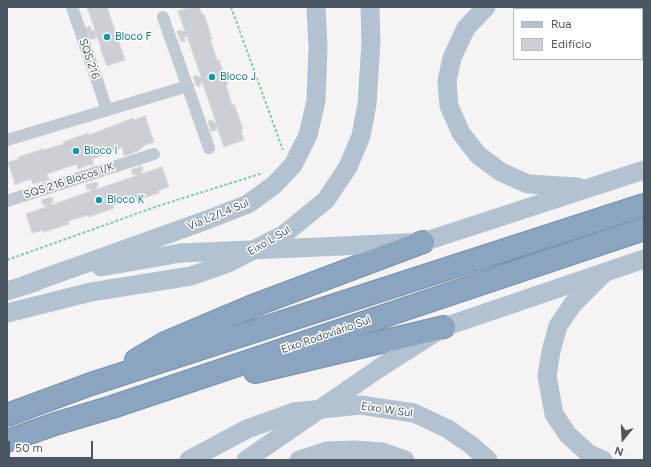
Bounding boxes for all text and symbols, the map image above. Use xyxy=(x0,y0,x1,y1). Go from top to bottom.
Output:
legend xyxy=(513,8,643,60)
text: Rua xyxy=(551,17,571,31)
place label: Bloco F xyxy=(115,30,152,44)
marker: Bloco F xyxy=(102,32,112,42)
street label: SQS 216 xyxy=(76,37,102,81)
text: Edifício xyxy=(551,37,591,51)
place label: Bloco J xyxy=(220,70,256,84)
marker: Bloco J xyxy=(207,72,217,82)
place label: Bloco I xyxy=(84,144,118,158)
marker: Bloco I xyxy=(71,146,81,156)
street label: SQS 216 Blocos I/K xyxy=(22,160,116,202)
place label: Bloco K xyxy=(107,193,144,207)
marker: Bloco K xyxy=(94,195,104,205)
street label: Via L2/L4 Sul xyxy=(185,197,251,233)
street label: Eixo L Sul xyxy=(245,224,293,258)
street label: Eixo Rodoviário Sul xyxy=(279,313,373,357)
street label: Eixo W Sul xyxy=(360,400,414,420)
north arrow xyxy=(603,419,643,459)
scale bar xyxy=(10,433,95,459)
text: 50 m xyxy=(15,441,43,455)
text: N xyxy=(613,443,625,458)

